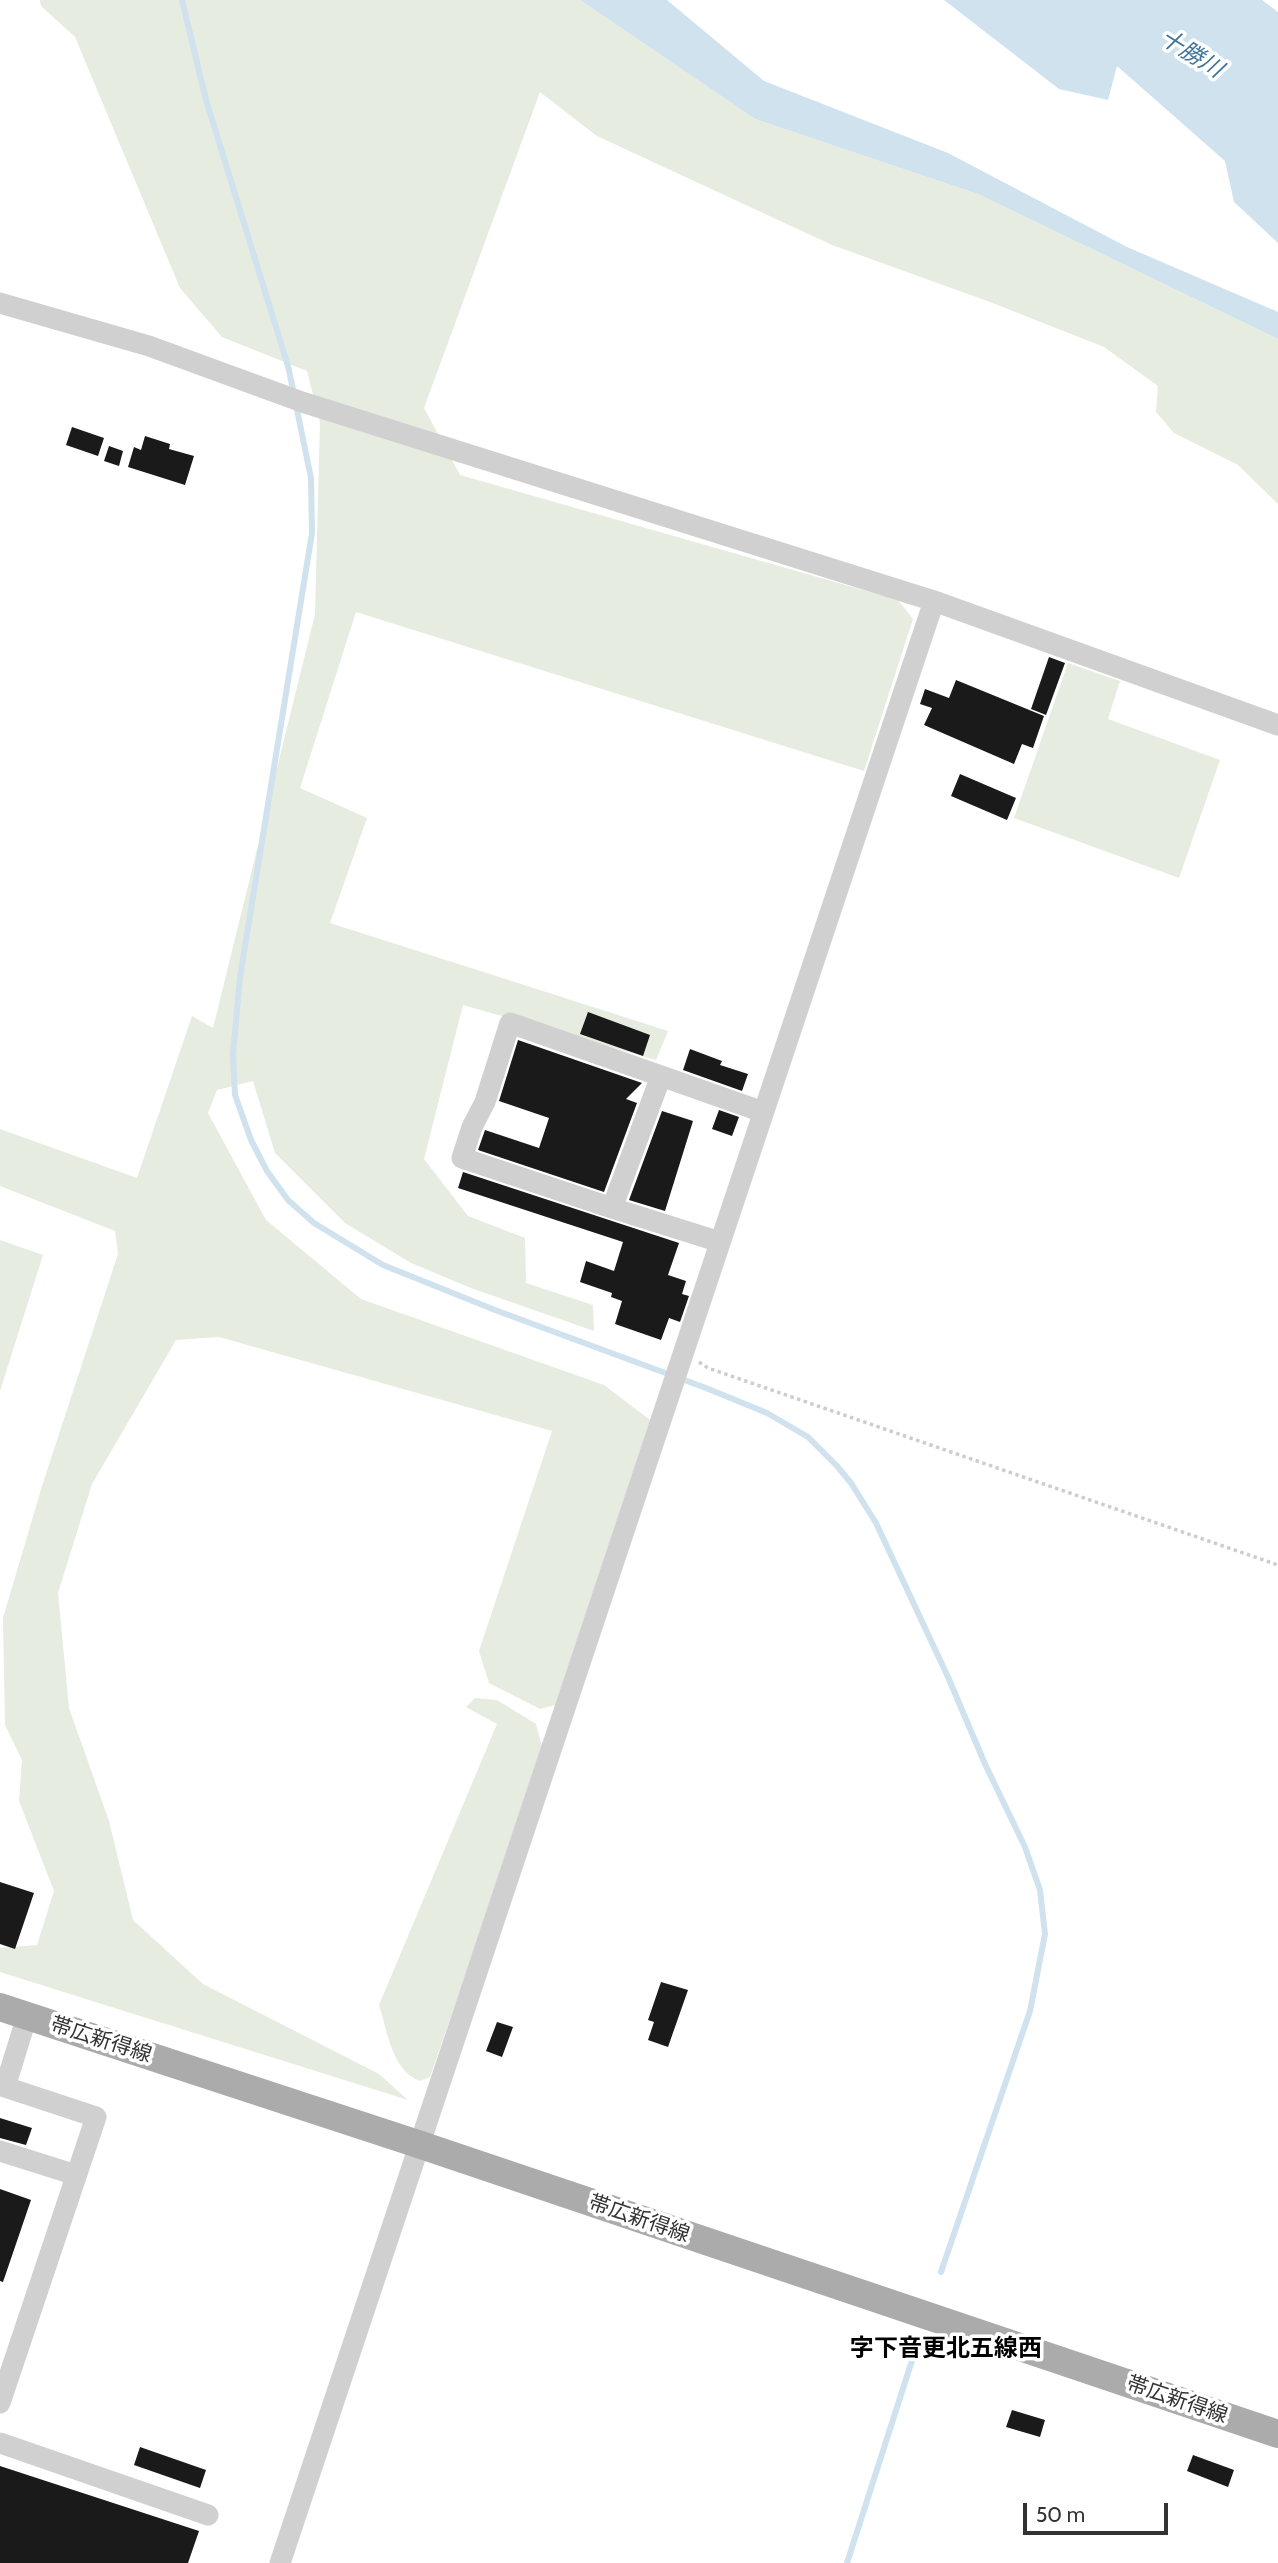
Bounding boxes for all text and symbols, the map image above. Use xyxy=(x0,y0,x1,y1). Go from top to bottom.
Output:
water label: 十勝川 xyxy=(1154,24,1228,84)
street label: 帯広新得線 xyxy=(47,2012,155,2068)
street label: 帯広新得線 xyxy=(585,2190,693,2248)
district label: 字下音更北五線西 xyxy=(850,2335,1042,2363)
street label: 帯広新得線 xyxy=(1123,2371,1231,2429)
scale bar xyxy=(1026,2490,1171,2534)
text: 50 m xyxy=(1036,2502,1085,2527)

